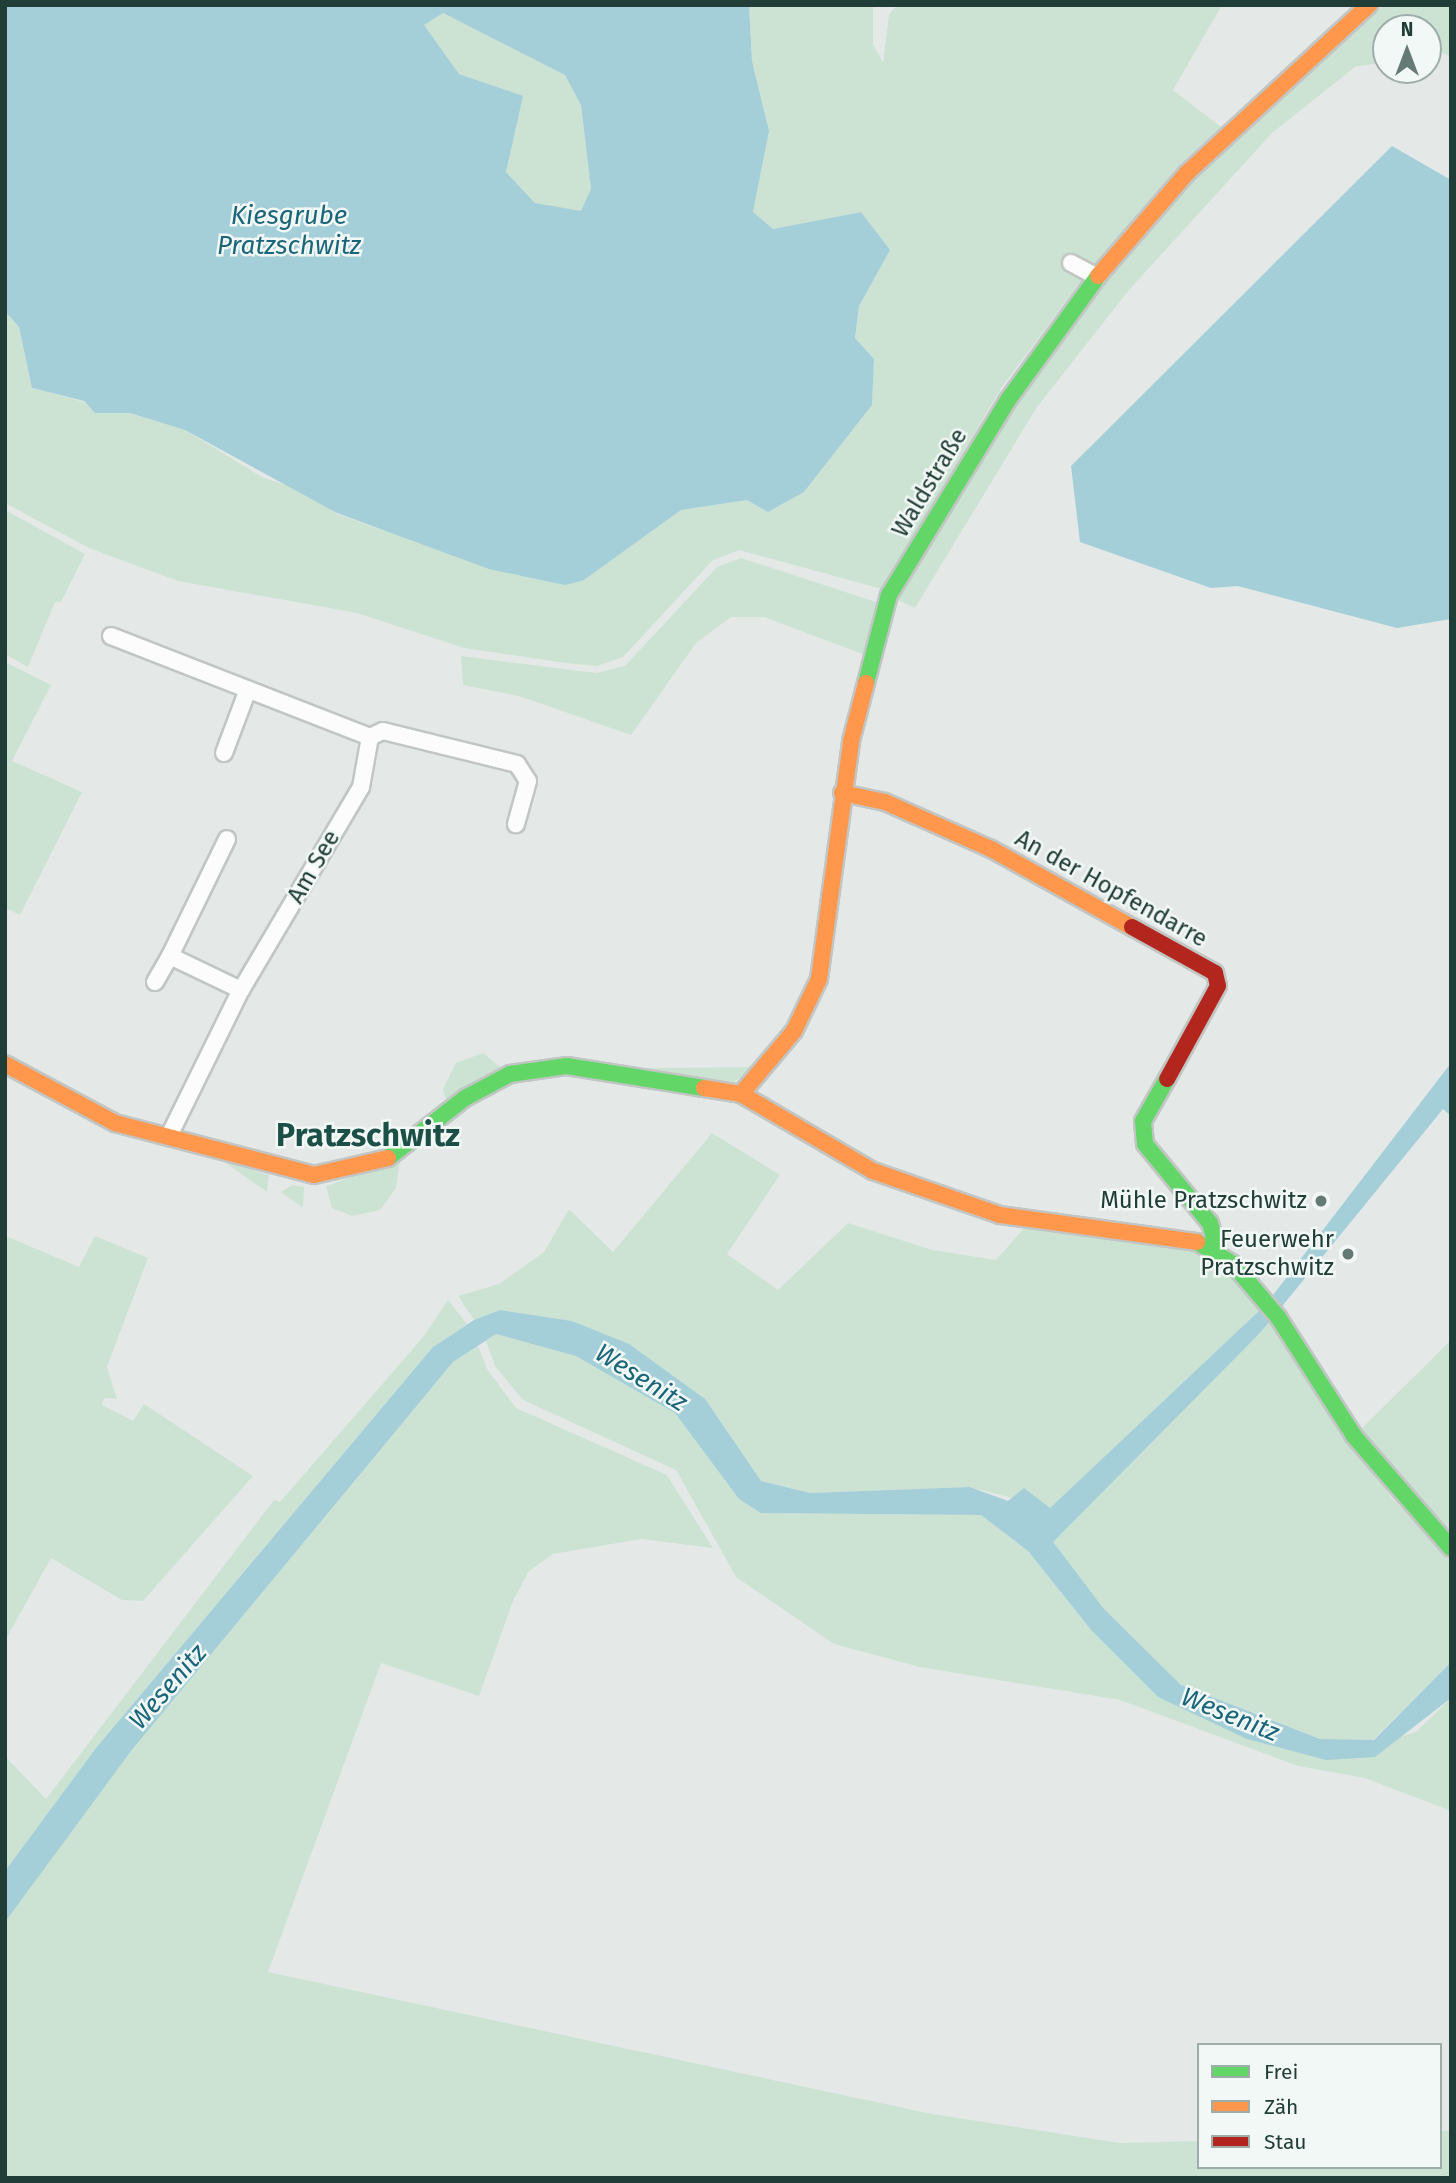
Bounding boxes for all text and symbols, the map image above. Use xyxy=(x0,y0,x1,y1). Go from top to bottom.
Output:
north arrow xyxy=(1372,14,1442,84)
text: N xyxy=(1401,18,1413,41)
water label: Kiesgrube Pratzschwitz xyxy=(217,200,361,262)
street label: Waldstraße xyxy=(886,423,974,543)
street label: An der Hopfendarre xyxy=(1010,824,1212,954)
street label: Am See xyxy=(282,825,346,909)
district label: Pratzschwitz xyxy=(276,1116,460,1154)
place label: Mühle Pratzschwitz xyxy=(1100,1187,1307,1215)
marker: Mühle Pratzschwitz xyxy=(1313,1193,1329,1209)
place label: Feuerwehr Pratzschwitz xyxy=(1200,1226,1334,1282)
marker: Feuerwehr Pratzschwitz xyxy=(1340,1246,1356,1262)
water label: Wesenitz xyxy=(589,1338,693,1418)
water label: Wesenitz xyxy=(123,1638,213,1736)
water label: Wesenitz xyxy=(1177,1681,1283,1749)
legend xyxy=(1197,2043,1442,2169)
text: Frei xyxy=(1264,2059,1298,2085)
text: Zäh xyxy=(1264,2094,1298,2120)
text: Stau xyxy=(1264,2129,1307,2155)

